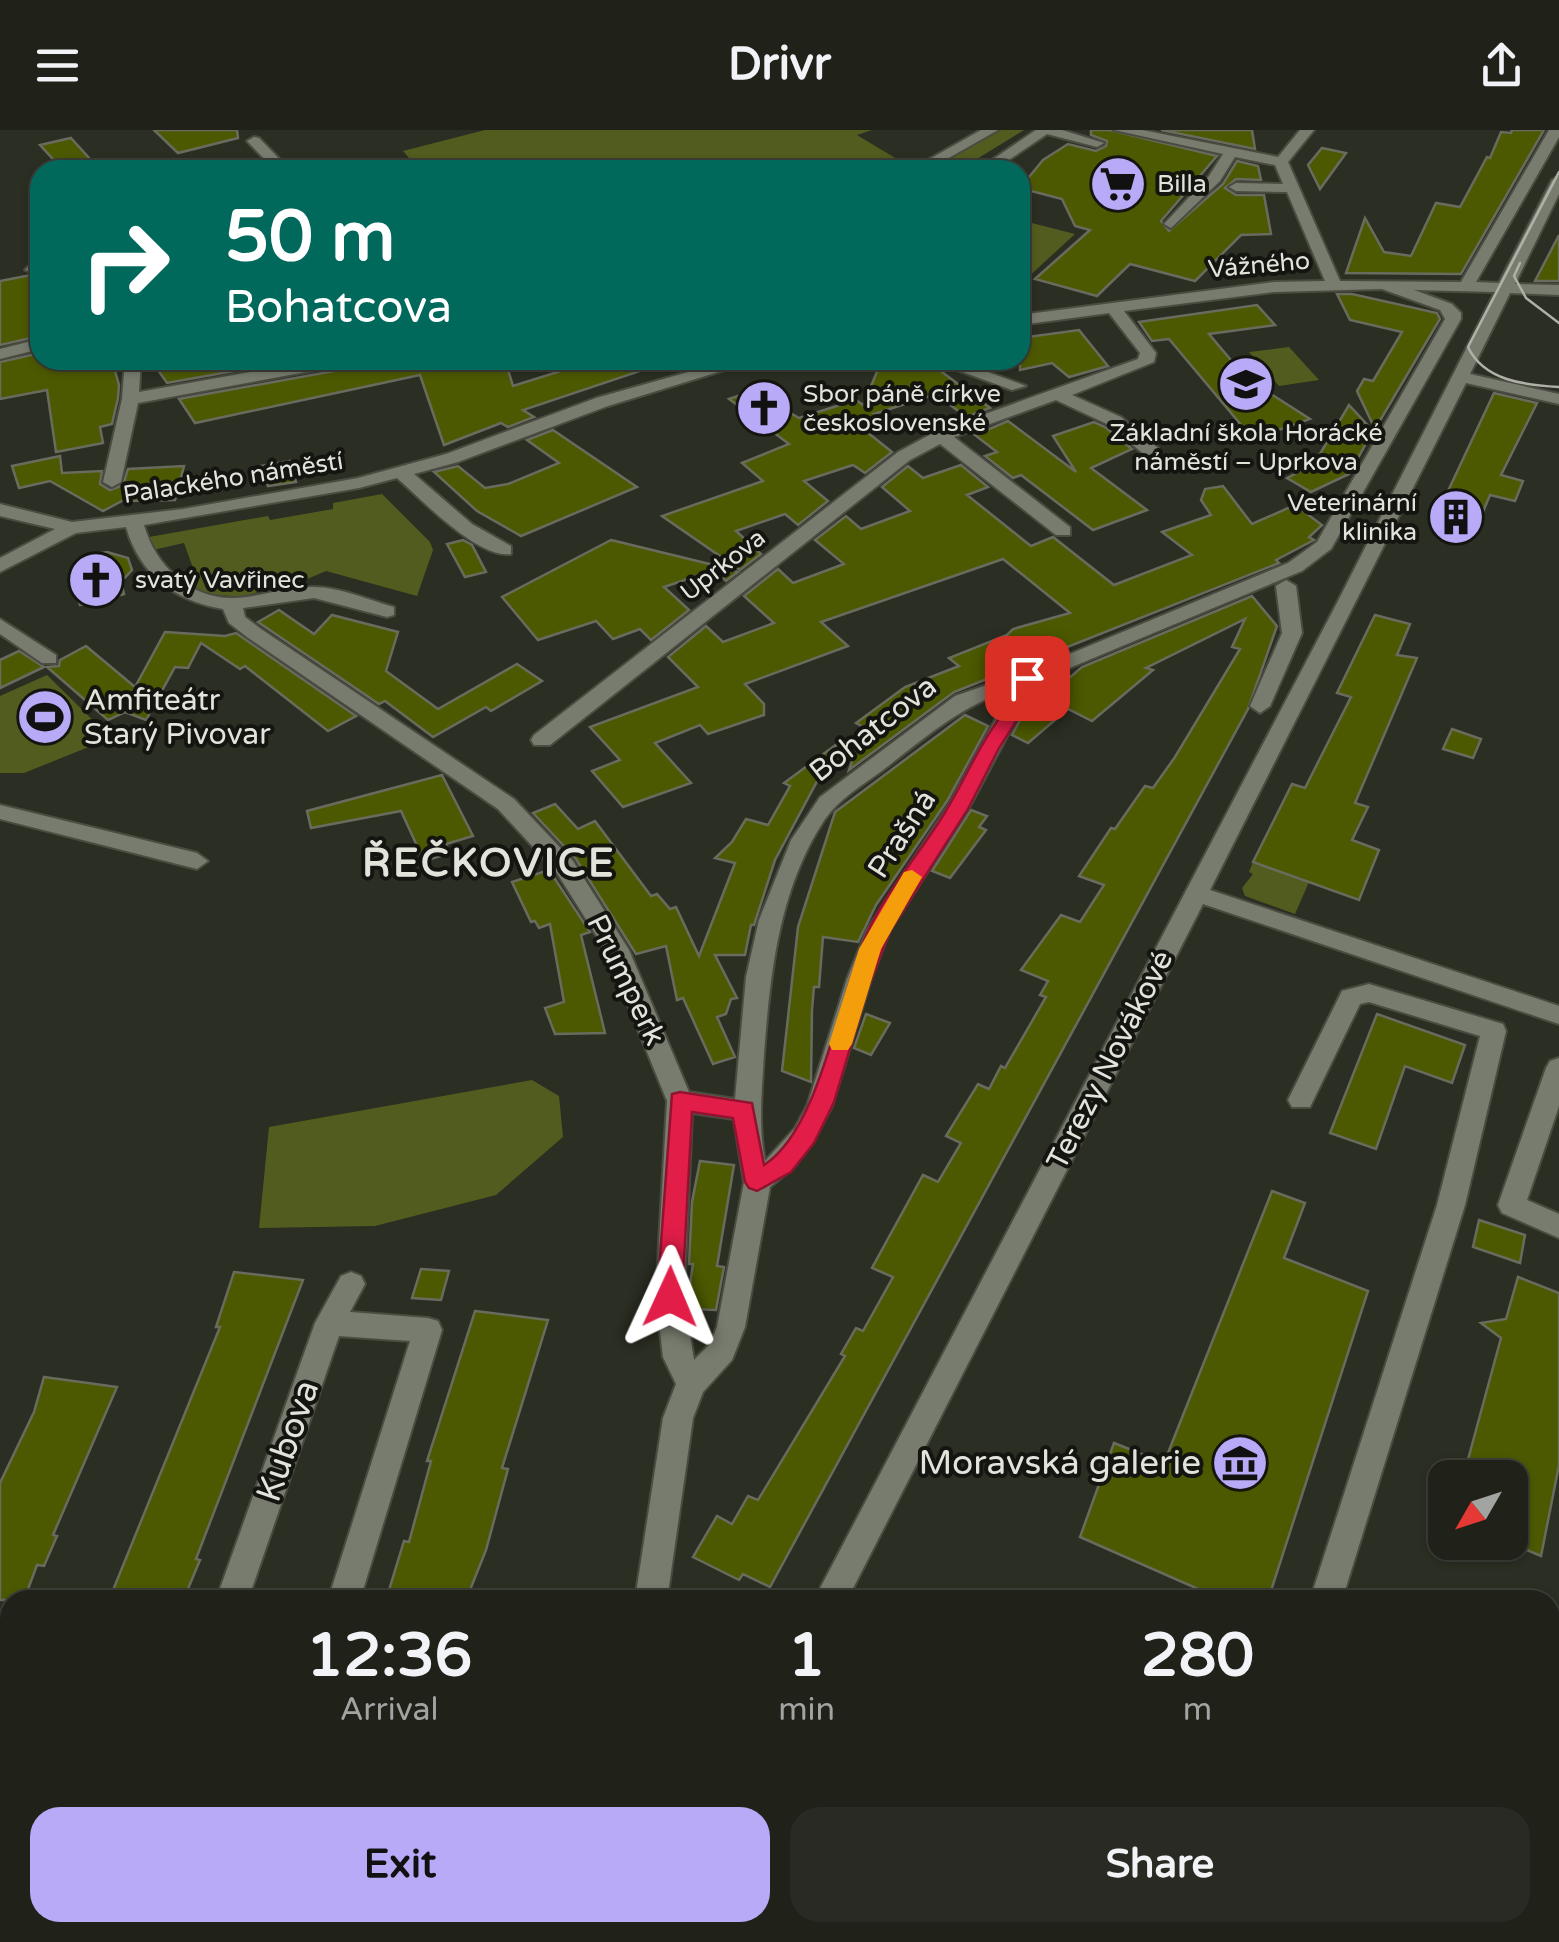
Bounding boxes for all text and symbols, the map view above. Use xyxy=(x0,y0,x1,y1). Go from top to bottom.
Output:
icon: menu xyxy=(30,38,85,93)
text: Drivr xyxy=(728,38,831,92)
icon: share xyxy=(1474,38,1529,93)
supermarket icon: Billa xyxy=(1088,154,1148,214)
place label: Billa xyxy=(1157,169,1207,199)
text: 50 m xyxy=(225,196,395,280)
icon: right xyxy=(60,200,190,330)
street label: Vážného xyxy=(1207,246,1311,284)
text: Bohatcova xyxy=(225,281,452,335)
school or university icon: Základní škola Horácké náměstí – Uprkova xyxy=(1216,354,1276,414)
church icon: Sbor páně církve československé xyxy=(734,378,794,438)
place label: Sbor páně církve československé xyxy=(803,379,1001,438)
place label: Základní škola Horácké náměstí – Uprkova xyxy=(1109,418,1383,477)
street label: Palackého náměstí xyxy=(121,446,345,510)
building icon: Veterinární klinika xyxy=(1426,487,1486,547)
place label: Veterinární klinika xyxy=(1287,488,1417,547)
street label: Uprkova xyxy=(675,523,771,607)
church icon: svatý Vavřinec xyxy=(66,550,126,610)
place label: svatý Vavřinec xyxy=(135,565,305,595)
pin xyxy=(985,636,1070,721)
icon: arrive xyxy=(1000,651,1055,706)
street label: Bohatcova xyxy=(802,668,944,790)
place label: Amfiteátr Starý Pivovar xyxy=(84,682,271,753)
sports icon: Amfiteátr Starý Pivovar xyxy=(15,687,75,747)
street label: Prašná xyxy=(860,783,944,885)
district label: ŘEČKOVICE xyxy=(362,839,616,887)
street label: Prumperk xyxy=(578,909,674,1051)
street label: Terezy Novákové xyxy=(1039,944,1181,1176)
position arrow xyxy=(618,1245,722,1349)
street label: Kubova xyxy=(248,1375,328,1507)
museum icon: Moravská galerie xyxy=(1210,1433,1270,1493)
place label: Moravská galerie xyxy=(919,1442,1201,1484)
north arrow xyxy=(1428,1460,1528,1560)
map controls xyxy=(1428,1460,1528,1560)
text: 12:36 xyxy=(306,1620,472,1692)
text: 1 xyxy=(788,1620,825,1692)
text: 280 xyxy=(1141,1620,1254,1692)
text: Arrival xyxy=(340,1691,439,1729)
text: min xyxy=(778,1691,835,1729)
text: m xyxy=(1183,1691,1212,1729)
button: Exit xyxy=(30,1807,770,1922)
button: Share xyxy=(790,1807,1530,1922)

